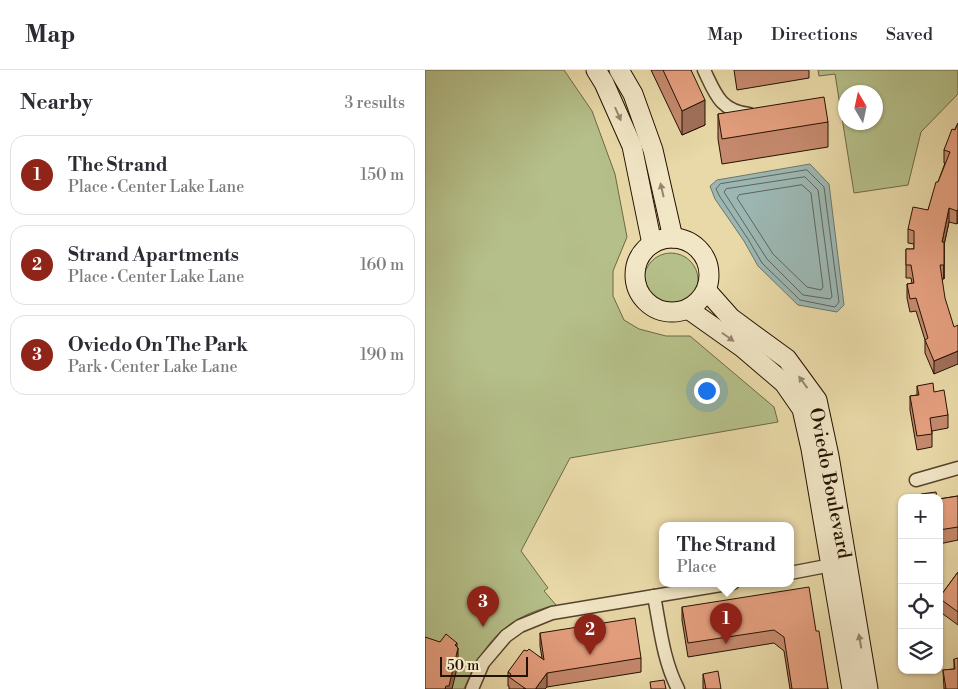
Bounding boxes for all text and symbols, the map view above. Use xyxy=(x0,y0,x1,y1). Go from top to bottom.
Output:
text: Map xyxy=(25,20,75,50)
text: Map xyxy=(707,23,743,46)
text: Directions xyxy=(771,23,858,46)
text: Saved xyxy=(886,23,933,46)
north arrow xyxy=(838,85,883,130)
text: Nearby xyxy=(20,90,93,116)
text: 3 results xyxy=(344,93,405,113)
one-way arrow xyxy=(614,107,622,121)
text: The Strand xyxy=(68,153,168,177)
text: 1 xyxy=(33,165,41,185)
text: 150 m xyxy=(360,165,404,185)
text: Place · Center Lake Lane xyxy=(68,177,244,197)
one-way arrow xyxy=(658,183,666,198)
text: Strand Apartments xyxy=(68,243,239,267)
text: 2 xyxy=(32,255,42,275)
text: 160 m xyxy=(360,255,404,275)
text: Place · Center Lake Lane xyxy=(68,267,244,287)
one-way arrow xyxy=(721,332,734,342)
text: Oviedo On The Park xyxy=(68,333,248,357)
text: 3 xyxy=(32,345,42,365)
text: 190 m xyxy=(360,345,404,365)
text: Park · Center Lake Lane xyxy=(68,357,238,377)
one-way arrow xyxy=(798,375,808,389)
your location xyxy=(694,378,720,404)
street label: Oviedo Boulevard xyxy=(804,406,856,561)
map controls xyxy=(898,494,943,674)
button: + xyxy=(898,494,943,539)
popup xyxy=(659,522,794,587)
text: The Strand xyxy=(677,533,776,557)
button: − xyxy=(898,539,943,584)
text: Place xyxy=(677,557,717,577)
button: locate xyxy=(898,584,943,629)
pin: 3 xyxy=(467,586,499,627)
pin: 1 xyxy=(710,603,742,644)
pin: 2 xyxy=(574,614,606,655)
button: layers xyxy=(898,629,943,674)
one-way arrow xyxy=(855,633,863,649)
scale bar xyxy=(440,654,527,677)
text: 50 m xyxy=(447,657,479,675)

